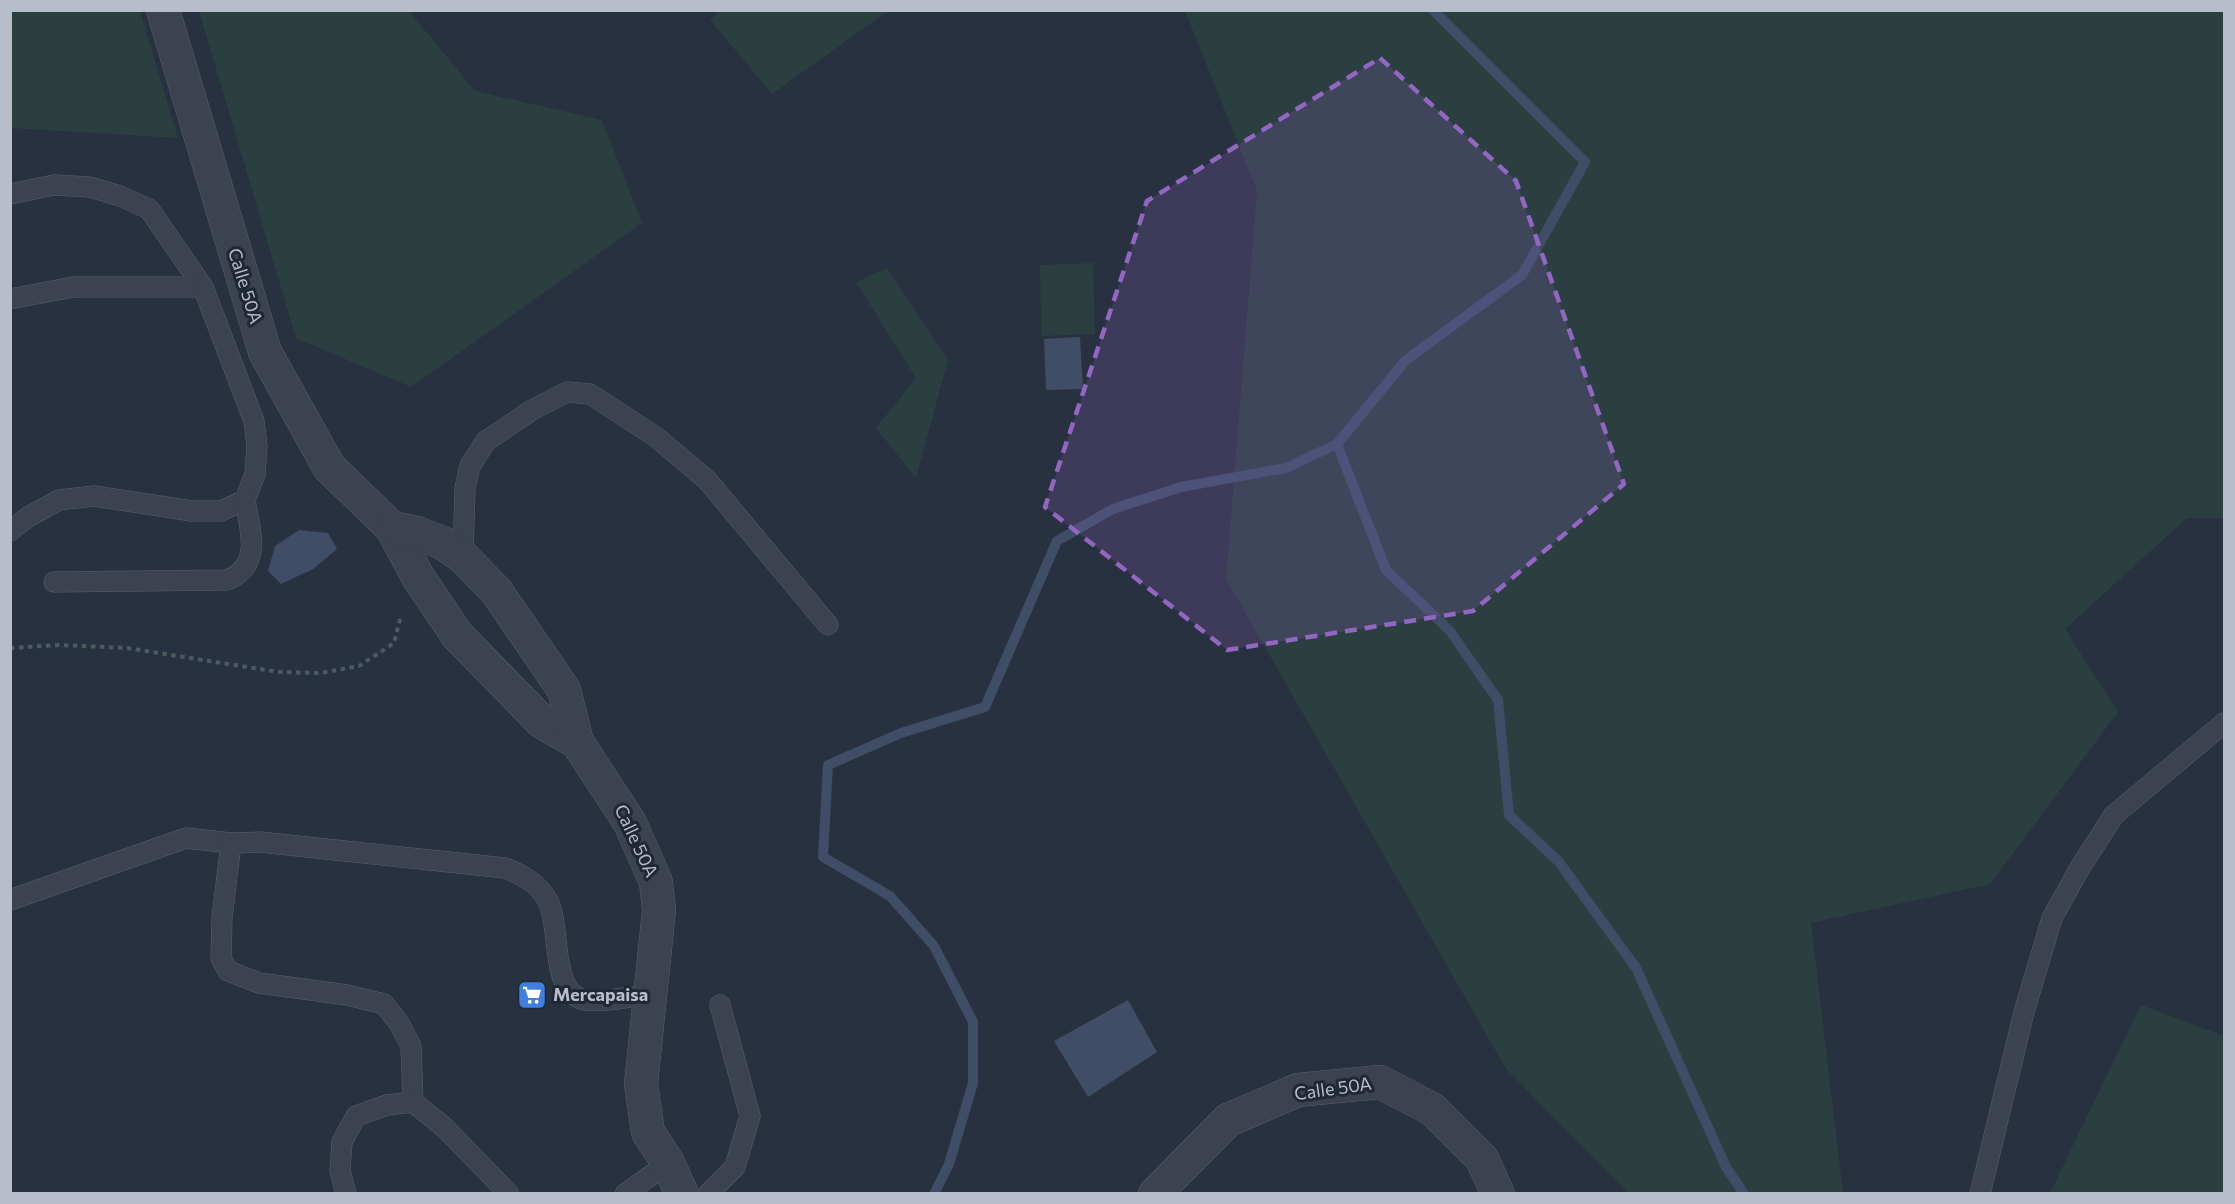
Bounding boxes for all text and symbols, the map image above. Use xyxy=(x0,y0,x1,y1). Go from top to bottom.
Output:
street label: Calle 50A xyxy=(224,245,268,326)
street label: Calle 50A xyxy=(610,801,663,881)
supermarket icon: Mercapaisa xyxy=(516,979,548,1011)
place label: Mercapaisa xyxy=(553,983,648,1005)
street label: Calle 50A xyxy=(1293,1072,1373,1104)

